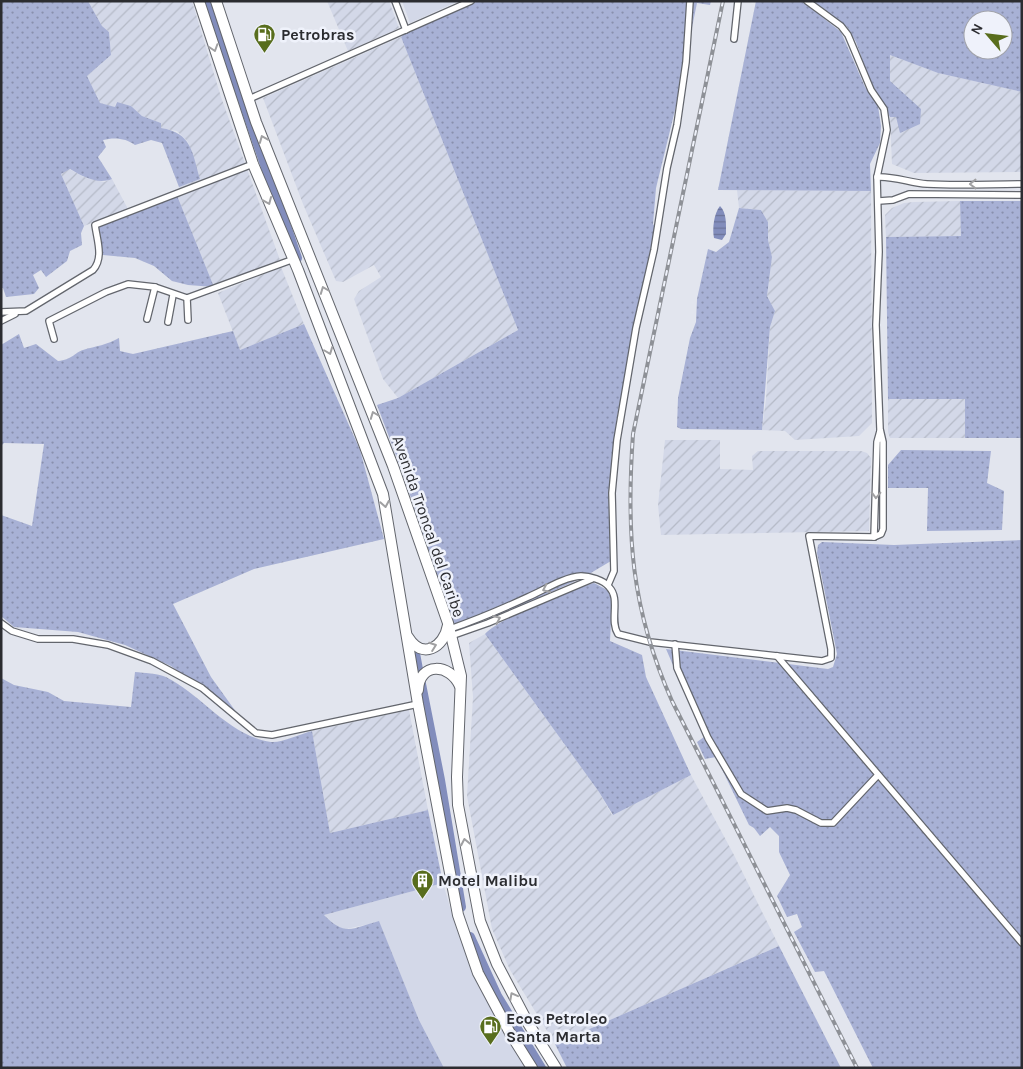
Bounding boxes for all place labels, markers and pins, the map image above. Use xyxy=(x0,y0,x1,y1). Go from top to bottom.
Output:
fuel station icon: Petrobras xyxy=(253,22,277,53)
place label: Petrobras xyxy=(281,25,354,44)
building icon: Motel Malibu xyxy=(410,868,434,899)
place label: Motel Malibu xyxy=(438,871,538,890)
place label: Ecos Petroleo Santa Marta xyxy=(506,1009,607,1046)
fuel station icon: Ecos Petroleo Santa Marta xyxy=(478,1015,502,1046)

